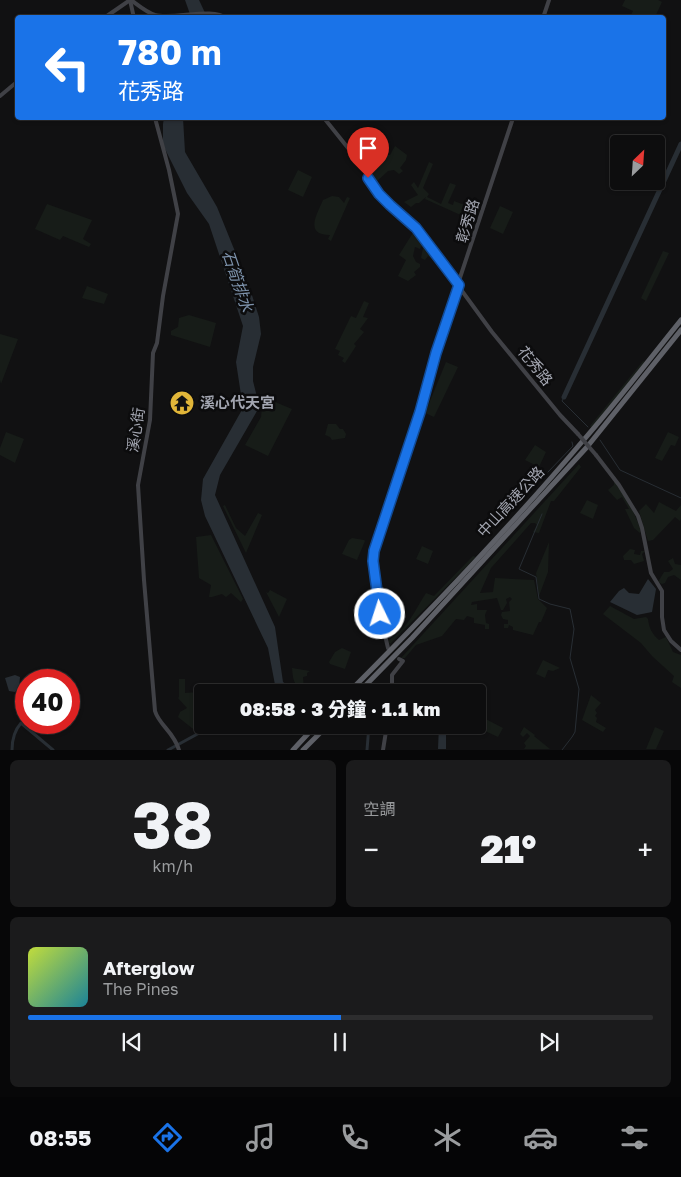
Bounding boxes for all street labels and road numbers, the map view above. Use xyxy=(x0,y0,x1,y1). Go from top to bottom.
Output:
street label: 彰秀路 xyxy=(452,197,482,245)
street label: 花秀路 xyxy=(515,342,557,389)
street label: 溪心街 xyxy=(123,406,147,453)
street label: 中山高速公路 xyxy=(473,462,548,540)

